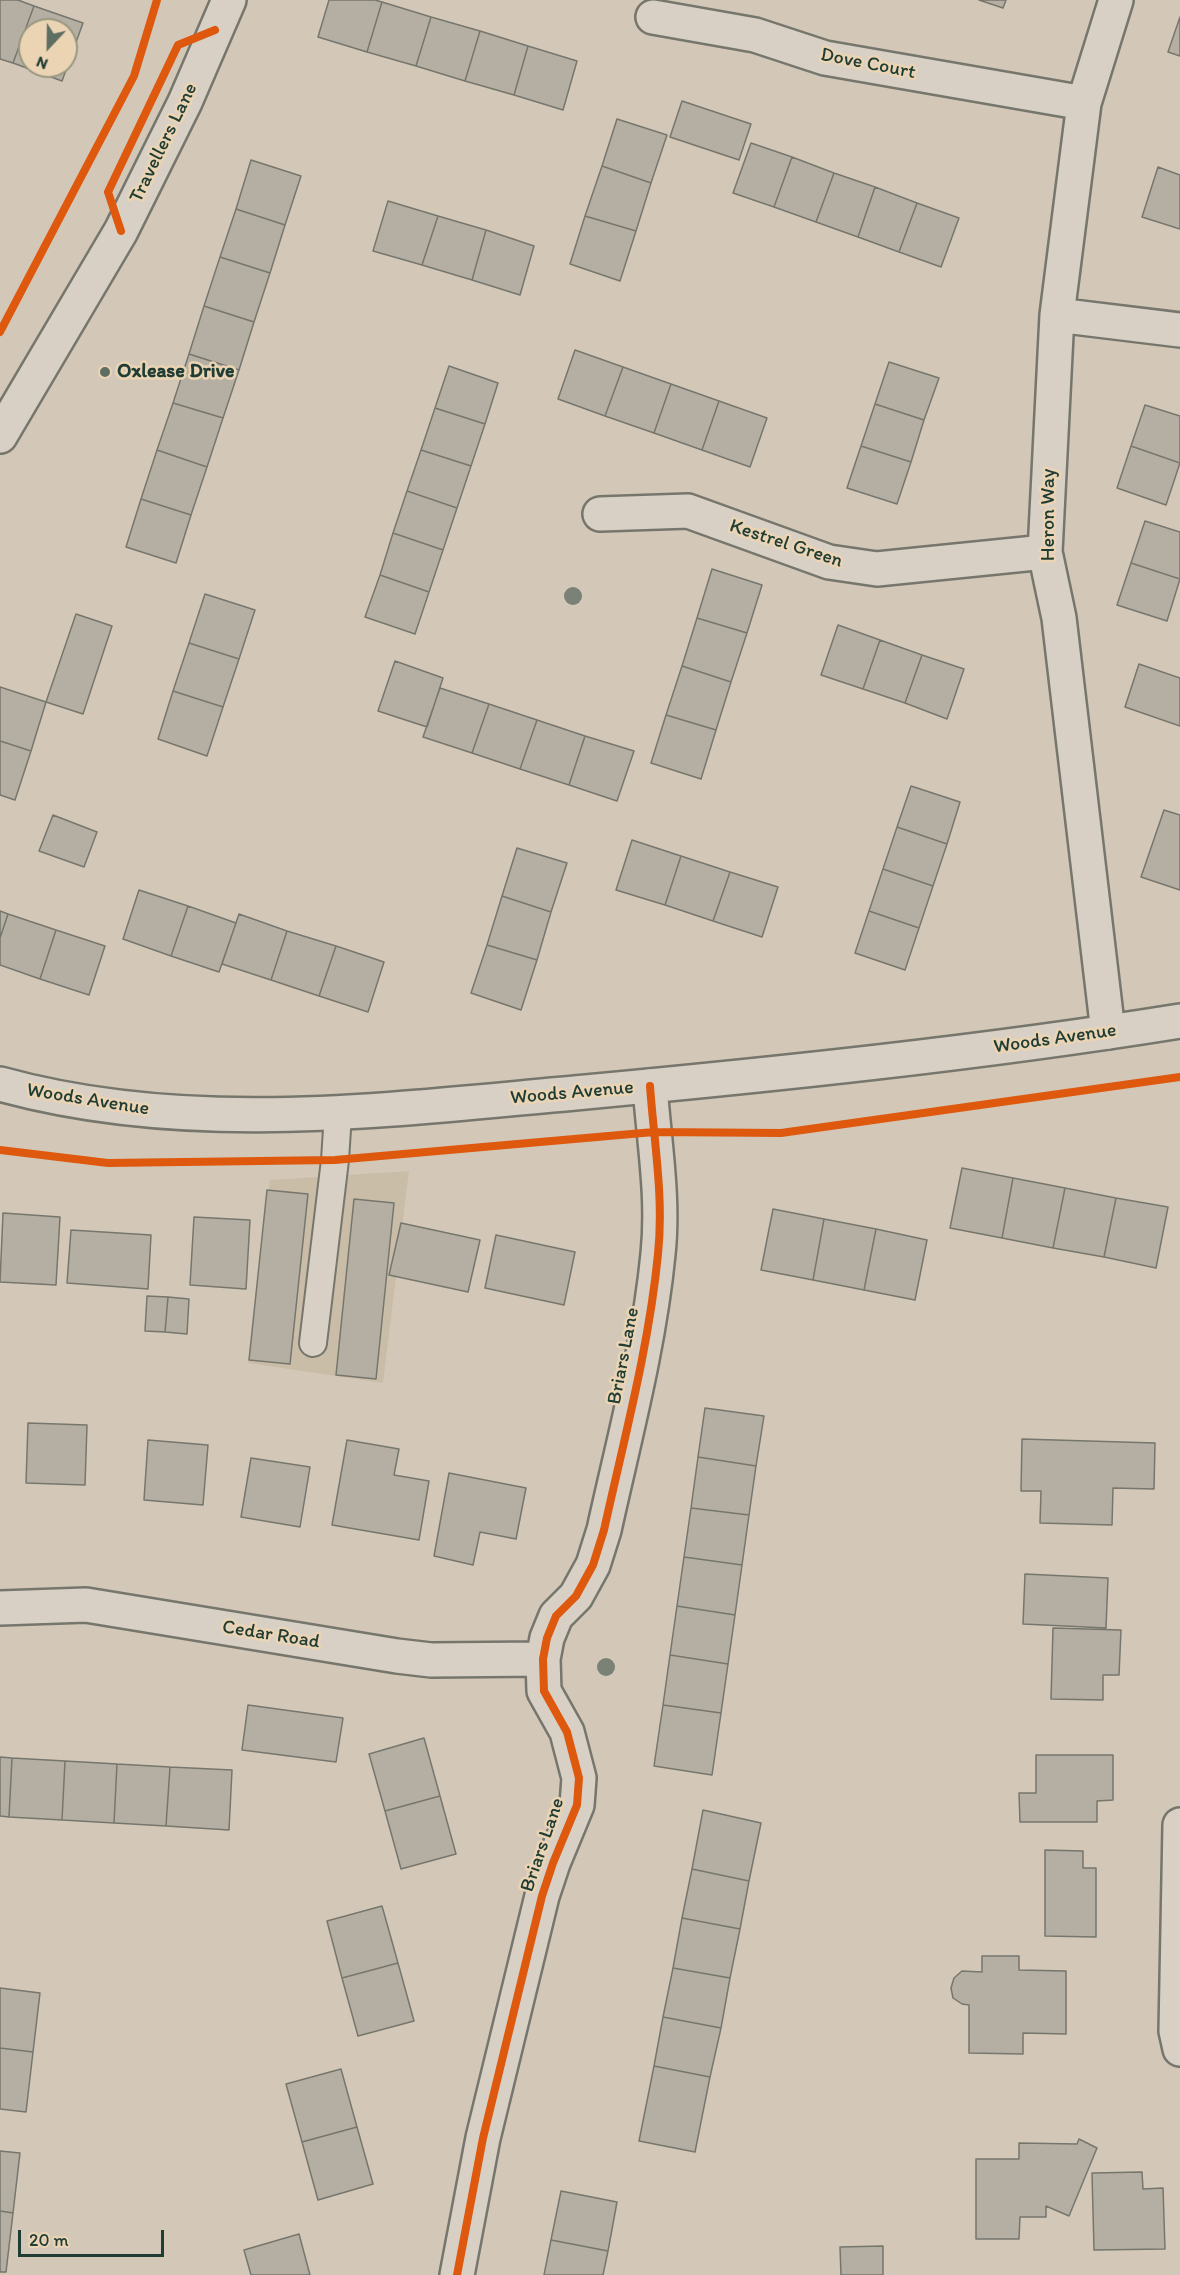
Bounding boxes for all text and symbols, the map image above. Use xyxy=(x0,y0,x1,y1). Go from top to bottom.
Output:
north arrow xyxy=(18,18,78,78)
street label: Dove Court xyxy=(819,43,917,85)
text: N xyxy=(33,52,50,74)
street label: Travellers Lane xyxy=(125,79,203,207)
place label: Oxlease Drive xyxy=(117,360,234,384)
marker: Oxlease Drive xyxy=(98,365,112,379)
street label: Heron Way xyxy=(1037,469,1061,561)
street label: Kestrel Green xyxy=(726,514,846,574)
street label: Woods Avenue xyxy=(992,1019,1118,1059)
street label: Woods Avenue xyxy=(509,1076,635,1110)
street label: Woods Avenue xyxy=(25,1078,151,1122)
street label: Briars Lane xyxy=(603,1306,645,1406)
street label: Cedar Road xyxy=(221,1615,321,1655)
street label: Briars Lane xyxy=(516,1795,570,1895)
scale bar xyxy=(21,2218,166,2256)
text: 20 m xyxy=(29,2229,69,2251)

